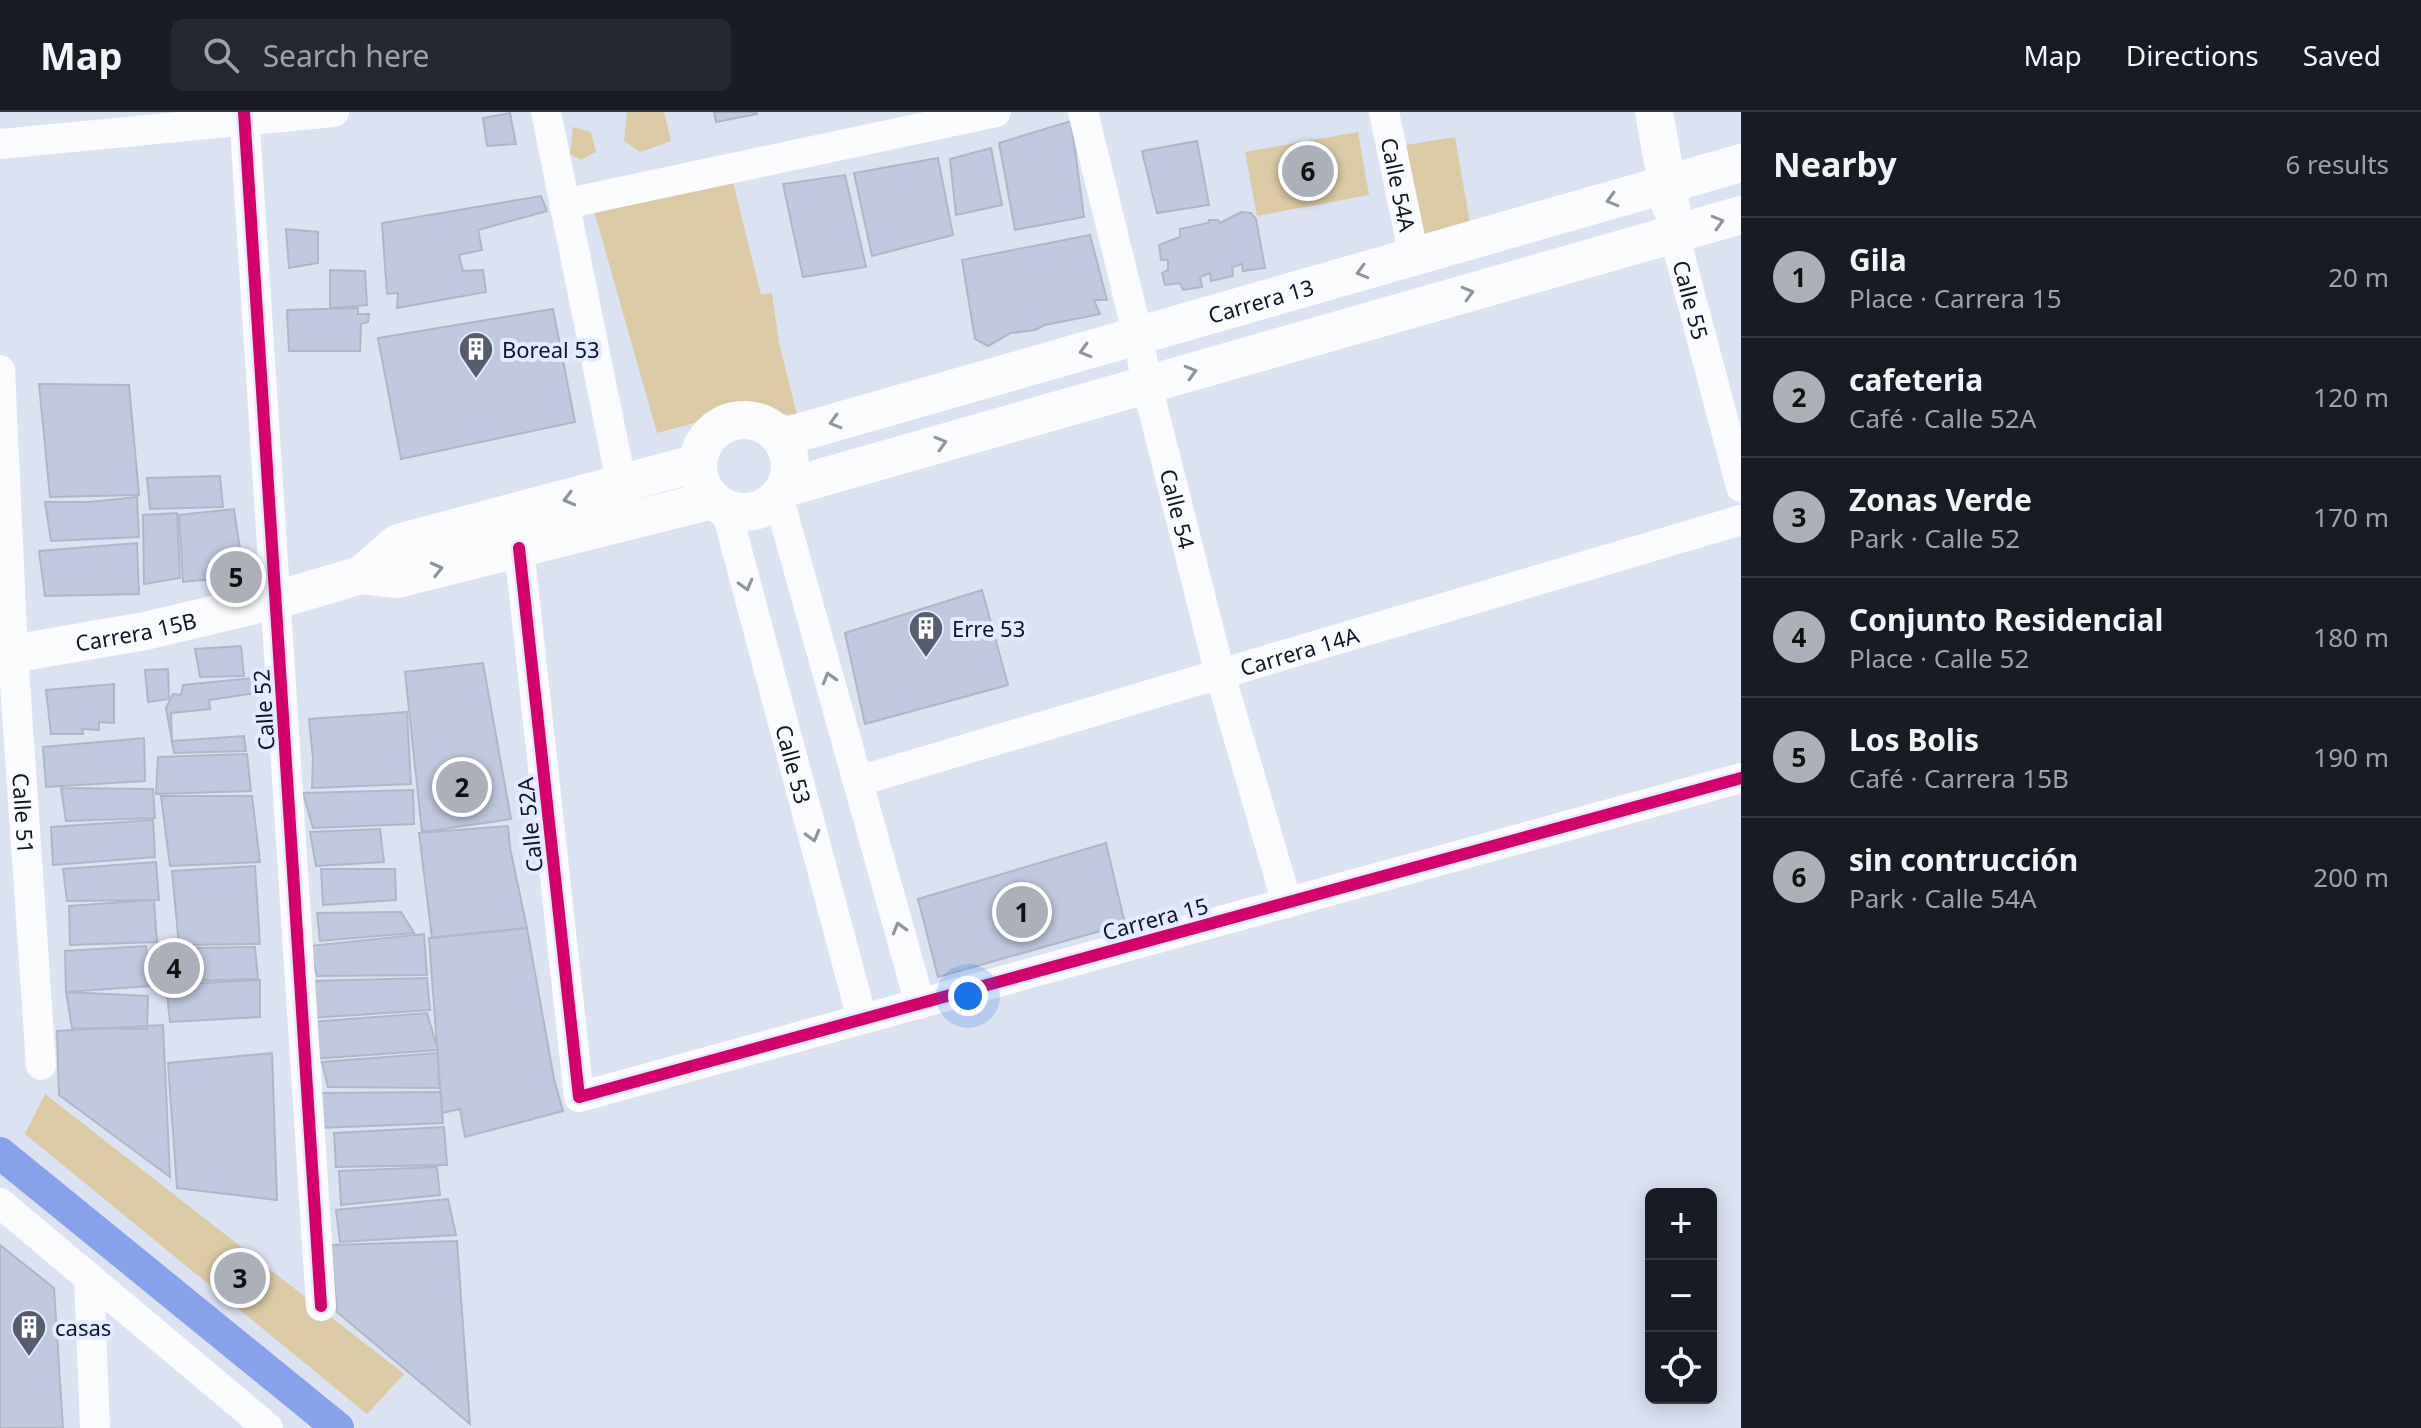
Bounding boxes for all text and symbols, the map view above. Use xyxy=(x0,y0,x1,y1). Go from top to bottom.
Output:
search box xyxy=(171,19,731,91)
text: Map xyxy=(40,29,123,81)
icon: search xyxy=(199,33,243,77)
text: Search here xyxy=(263,35,430,76)
text: Map xyxy=(2023,36,2082,74)
text: Directions xyxy=(2126,36,2259,74)
text: Saved xyxy=(2303,36,2381,74)
street label: Calle 54A xyxy=(1375,135,1423,235)
pin: 6 xyxy=(1282,141,1334,201)
text: Nearby xyxy=(1773,141,1897,187)
text: 6 results xyxy=(2285,146,2389,182)
one-way arrow xyxy=(1606,191,1620,208)
one-way arrow xyxy=(1710,214,1724,231)
text: Gila xyxy=(1849,239,1907,280)
street label: Calle 55 xyxy=(1667,257,1716,343)
text: 1 xyxy=(1792,259,1806,295)
text: 20 m xyxy=(2328,259,2389,295)
one-way arrow xyxy=(1356,263,1370,279)
street label: Carrera 13 xyxy=(1204,271,1317,330)
text: Place · Carrera 15 xyxy=(1849,280,2062,316)
one-way arrow xyxy=(1460,286,1474,302)
building icon: Boreal 53 xyxy=(457,330,495,380)
place label: Boreal 53 xyxy=(502,334,600,364)
one-way arrow xyxy=(1079,342,1093,358)
text: cafeteria xyxy=(1849,359,1983,400)
one-way arrow xyxy=(1183,365,1197,381)
text: 2 xyxy=(1792,379,1806,415)
text: 120 m xyxy=(2313,379,2389,415)
text: Café · Calle 52A xyxy=(1849,400,2036,436)
one-way arrow xyxy=(829,413,843,429)
one-way arrow xyxy=(933,436,947,453)
street label: Calle 54 xyxy=(1154,466,1203,552)
text: Zonas Verde xyxy=(1849,479,2032,520)
one-way arrow xyxy=(562,489,576,506)
text: 3 xyxy=(1792,499,1806,535)
text: 170 m xyxy=(2313,499,2389,535)
text: Park · Calle 52 xyxy=(1849,520,2020,556)
pin: 5 xyxy=(210,547,262,607)
one-way arrow xyxy=(430,561,443,578)
one-way arrow xyxy=(736,577,753,591)
text: Conjunto Residencial xyxy=(1849,599,2163,640)
street label: Carrera 15B xyxy=(73,604,199,658)
building icon: Erre 53 xyxy=(907,609,945,659)
place label: Erre 53 xyxy=(952,613,1025,643)
street label: Carrera 14A xyxy=(1236,619,1363,682)
text: 4 xyxy=(1792,619,1806,655)
text: 180 m xyxy=(2313,619,2389,655)
text: Place · Calle 52 xyxy=(1849,640,2029,676)
street label: Calle 52 xyxy=(245,669,281,751)
one-way arrow xyxy=(822,672,838,686)
text: Los Bolis xyxy=(1849,719,1979,760)
street label: Calle 53 xyxy=(769,721,819,807)
text: 5 xyxy=(1792,739,1806,775)
text: 190 m xyxy=(2313,739,2389,775)
pin: 2 xyxy=(436,757,488,817)
text: Café · Carrera 15B xyxy=(1849,760,2069,796)
street label: Calle 51 xyxy=(6,772,42,855)
street label: Calle 52A xyxy=(509,775,549,874)
one-way arrow xyxy=(803,828,820,842)
text: sin contrucción xyxy=(1849,839,2078,880)
text: 6 xyxy=(1792,859,1806,895)
text: 200 m xyxy=(2313,859,2389,895)
text: Park · Calle 54A xyxy=(1849,880,2037,916)
pin: 1 xyxy=(996,882,1048,942)
street label: Carrera 15 xyxy=(1099,890,1211,946)
one-way arrow xyxy=(892,922,908,936)
pin: 4 xyxy=(148,938,200,998)
your location xyxy=(948,976,988,1016)
map controls xyxy=(1645,1188,1717,1404)
button: + xyxy=(1645,1188,1717,1260)
pin: 3 xyxy=(214,1248,266,1308)
button: − xyxy=(1645,1260,1717,1332)
building icon: casas xyxy=(10,1308,48,1358)
place label: casas xyxy=(55,1312,111,1342)
button: locate xyxy=(1645,1332,1717,1404)

